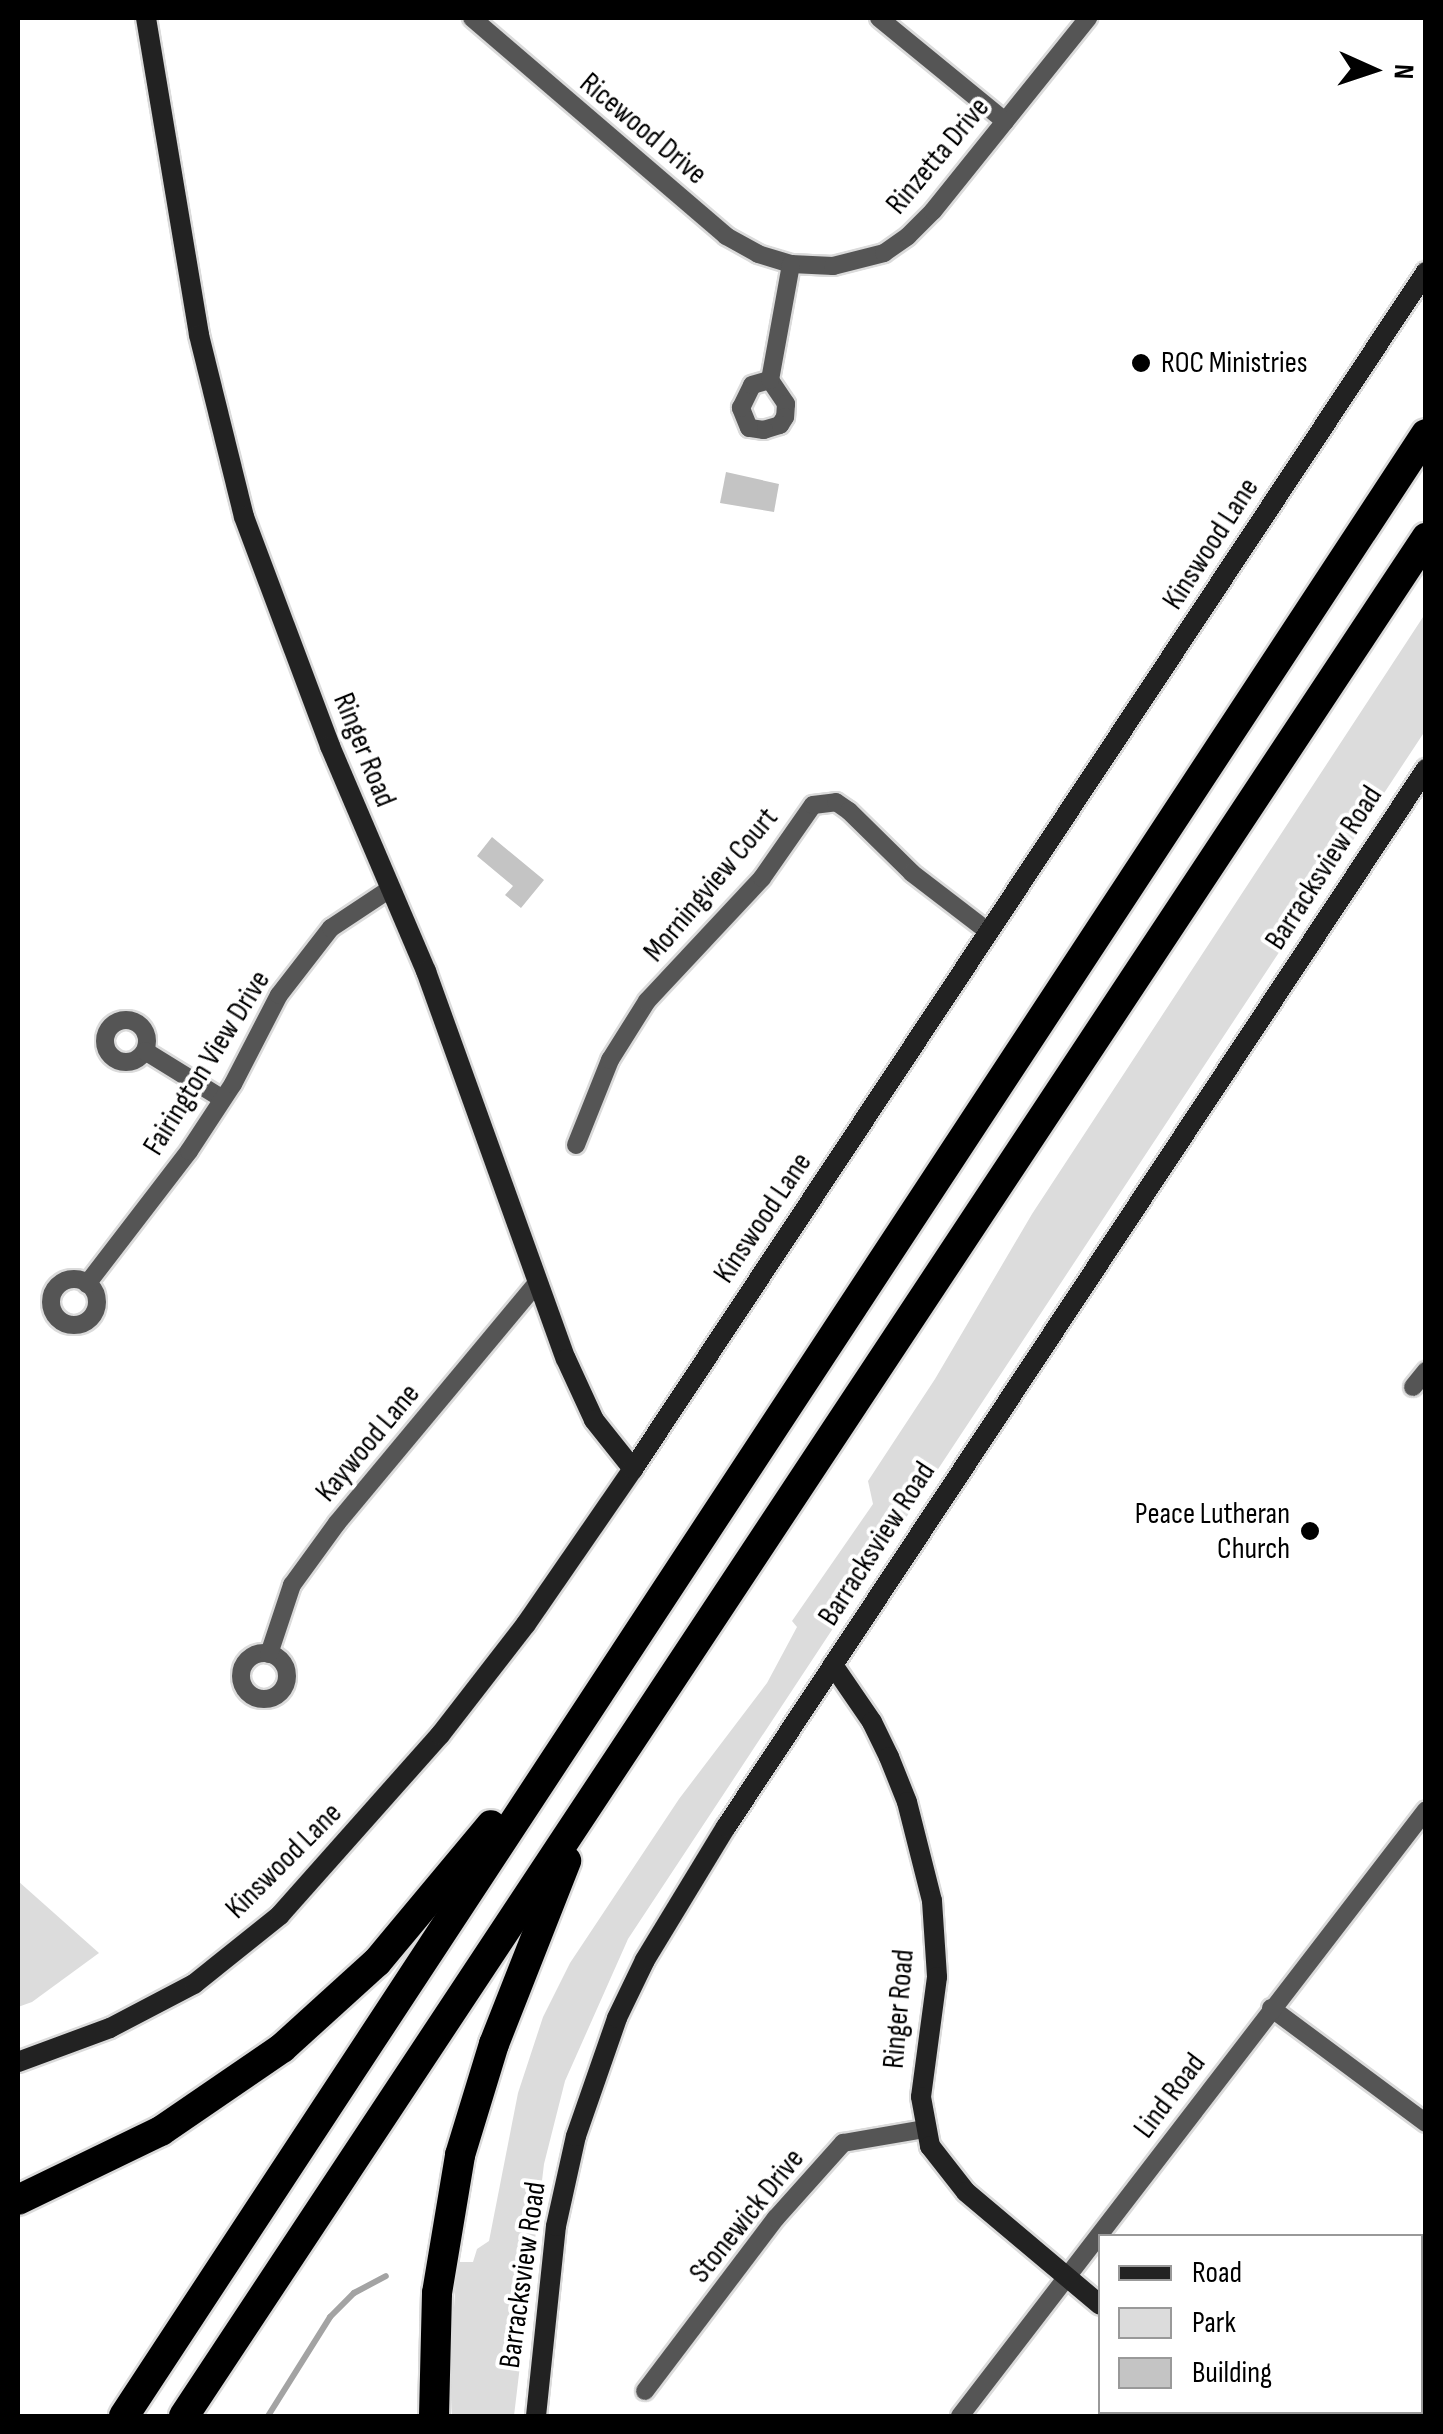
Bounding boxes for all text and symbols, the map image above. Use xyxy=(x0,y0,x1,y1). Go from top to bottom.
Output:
north arrow xyxy=(1323,20,1423,120)
text: N xyxy=(1387,63,1420,80)
street label: Ricewood Drive xyxy=(572,66,714,192)
street label: Rinzetta Drive xyxy=(879,90,997,222)
place label: ROC Ministries xyxy=(1161,345,1308,381)
marker: ROC Ministries xyxy=(1130,352,1152,374)
street label: Kinswood Lane xyxy=(1155,472,1267,616)
street label: Ringer Road xyxy=(325,688,403,812)
street label: Barracksview Road xyxy=(1258,779,1390,957)
street label: Morningview Court xyxy=(636,801,786,969)
street label: Fairington View Drive xyxy=(136,964,278,1162)
street label: Kinswood Lane xyxy=(706,1146,820,1290)
street label: Kaywood Lane xyxy=(308,1377,428,1509)
street label: Barracksview Road xyxy=(811,1455,943,1633)
place label: Peace Lutheran Church xyxy=(1135,1496,1290,1566)
marker: Peace Lutheran Church xyxy=(1299,1520,1321,1542)
street label: Kinswood Lane xyxy=(218,1795,350,1927)
street label: Ringer Road xyxy=(876,1948,922,2070)
street label: Lind Road xyxy=(1127,2047,1213,2145)
street label: Stonewick Drive xyxy=(682,2142,812,2290)
street label: Barracksview Road xyxy=(492,2180,554,2370)
legend xyxy=(1098,2234,1423,2414)
text: Road xyxy=(1192,2255,1242,2291)
text: Park xyxy=(1192,2305,1236,2341)
text: Building xyxy=(1192,2355,1272,2391)

